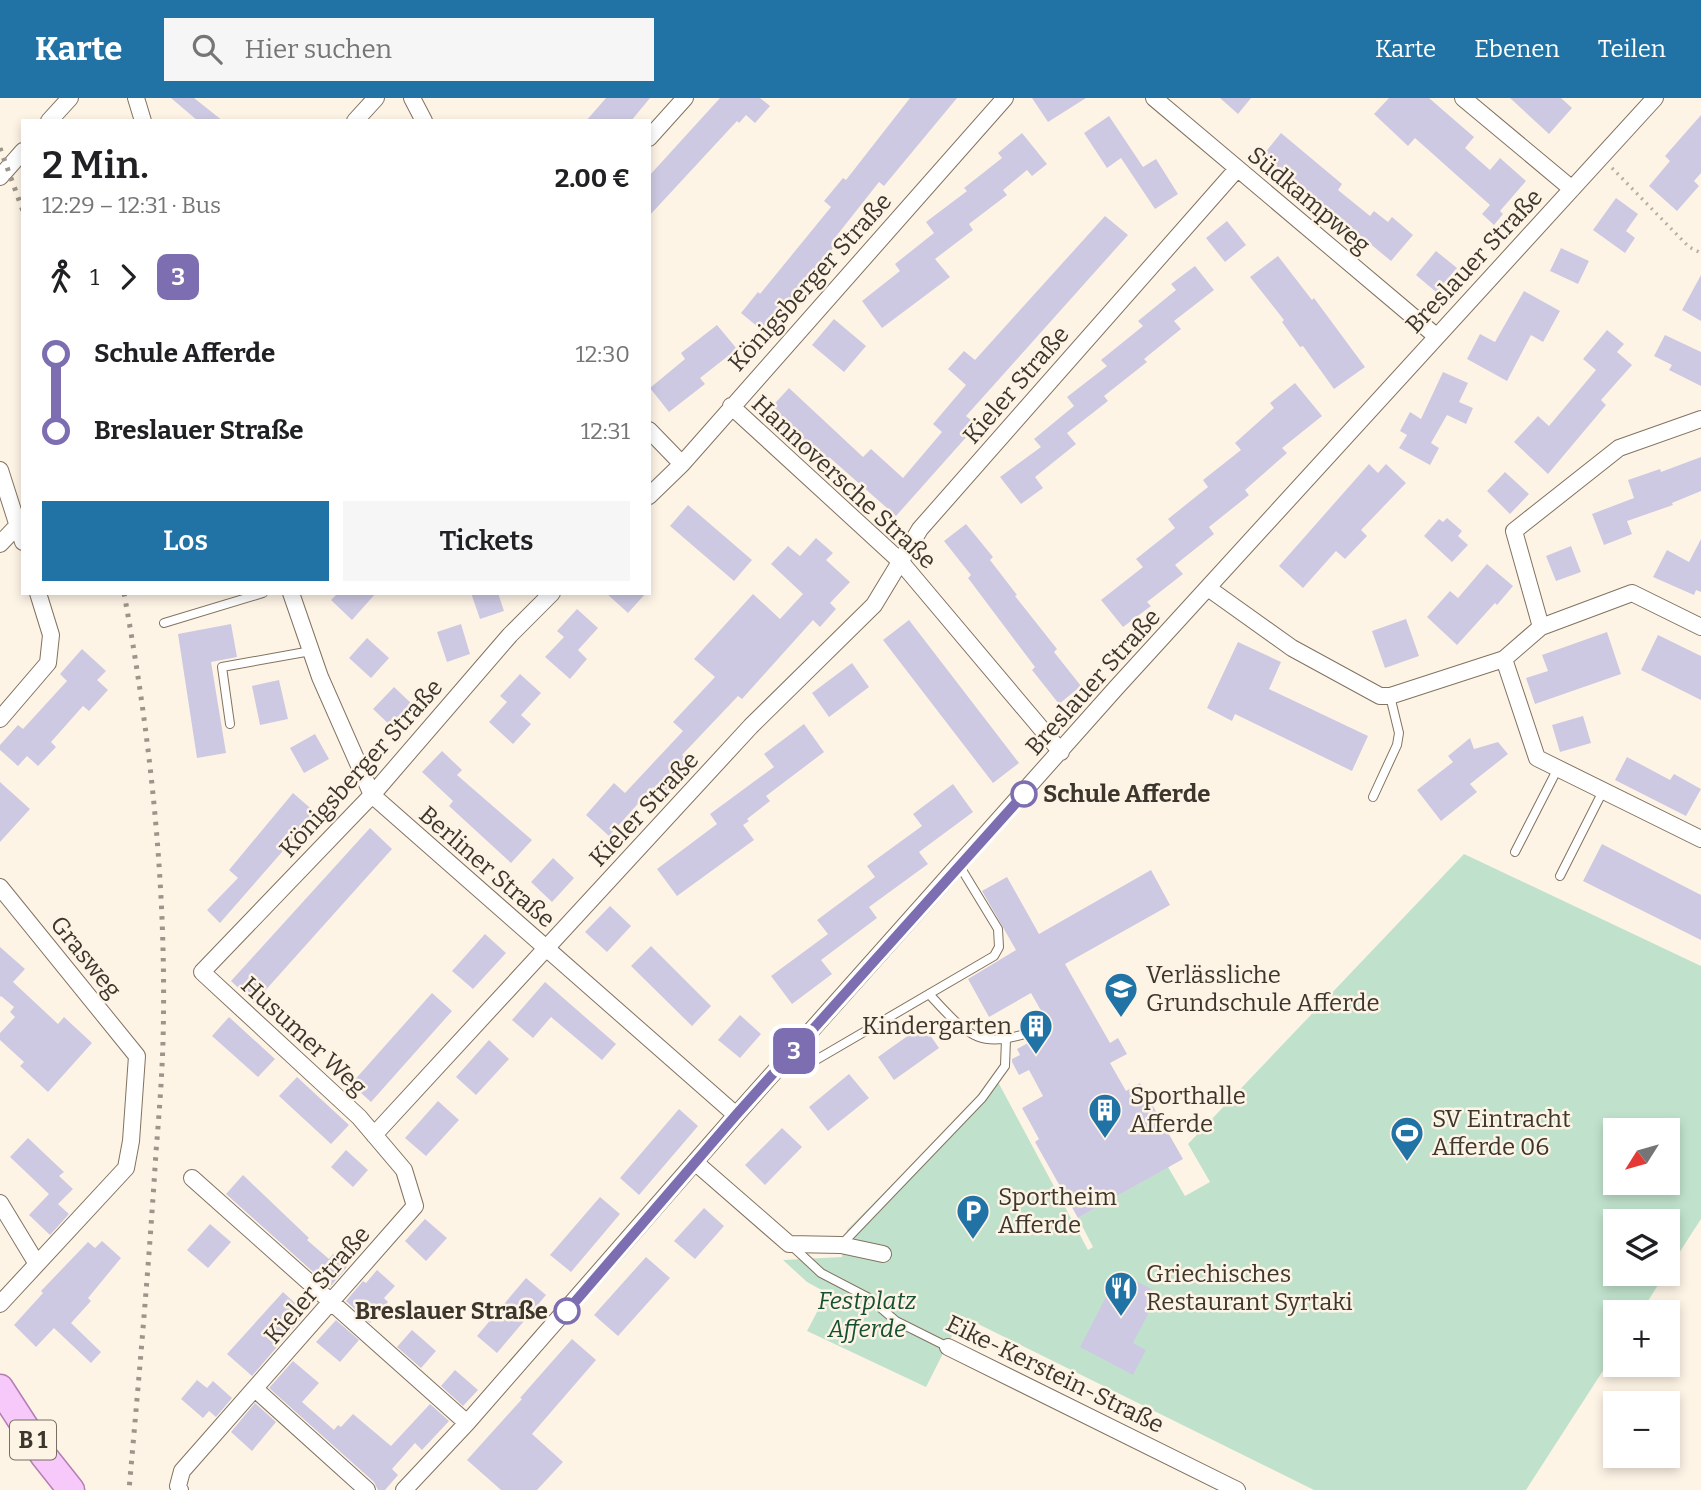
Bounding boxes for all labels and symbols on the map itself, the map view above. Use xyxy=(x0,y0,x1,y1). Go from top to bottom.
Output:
street label: Südkampweg xyxy=(1242,141,1376,259)
street label: Breslauer Straße xyxy=(1400,183,1548,339)
street label: Königsberger Straße xyxy=(723,187,897,377)
street label: Kieler Straße xyxy=(957,320,1075,450)
street label: Hannoversche Straße xyxy=(746,389,942,575)
street label: Breslauer Straße xyxy=(1020,603,1166,761)
street label: Königsberger Straße xyxy=(274,673,448,863)
street label: Kieler Straße xyxy=(584,746,704,872)
place label: Schule Afferde xyxy=(1043,780,1210,808)
marker: Schule Afferde xyxy=(1011,781,1037,807)
street label: Berliner Straße xyxy=(413,800,561,934)
street label: Grasweg xyxy=(45,910,127,1004)
place label: Verlässliche Grundschule Afferde xyxy=(1146,961,1380,1017)
school or university icon: Verlässliche Grundschule Afferde xyxy=(1102,970,1140,1019)
street label: Husumer Weg xyxy=(236,971,372,1101)
building icon: Kindergarten xyxy=(1017,1007,1055,1056)
place label: Kindergarten xyxy=(862,1012,1012,1040)
line badge: 3 xyxy=(771,1028,817,1074)
place label: Sporthalle Afferde xyxy=(1130,1082,1246,1138)
building icon: Sporthalle Afferde xyxy=(1086,1091,1124,1140)
place label: SV Eintracht Afferde 06 xyxy=(1432,1105,1571,1161)
sports icon: SV Eintracht Afferde 06 xyxy=(1388,1114,1426,1163)
north arrow xyxy=(1603,1118,1680,1195)
place label: Sportheim Afferde xyxy=(998,1183,1117,1239)
parking icon: Sportheim Afferde xyxy=(954,1192,992,1241)
street label: Kieler Straße xyxy=(258,1220,376,1350)
place label: Griechisches Restaurant Syrtaki xyxy=(1146,1260,1353,1316)
restaurant icon: Griechisches Restaurant Syrtaki xyxy=(1102,1269,1140,1318)
park label: Festplatz Afferde xyxy=(818,1287,916,1343)
place label: Breslauer Straße xyxy=(355,1297,548,1325)
marker: Breslauer Straße xyxy=(554,1298,580,1324)
street label: Eike-Kerstein-Straße xyxy=(942,1309,1168,1439)
road number: B 1 xyxy=(10,1420,56,1460)

